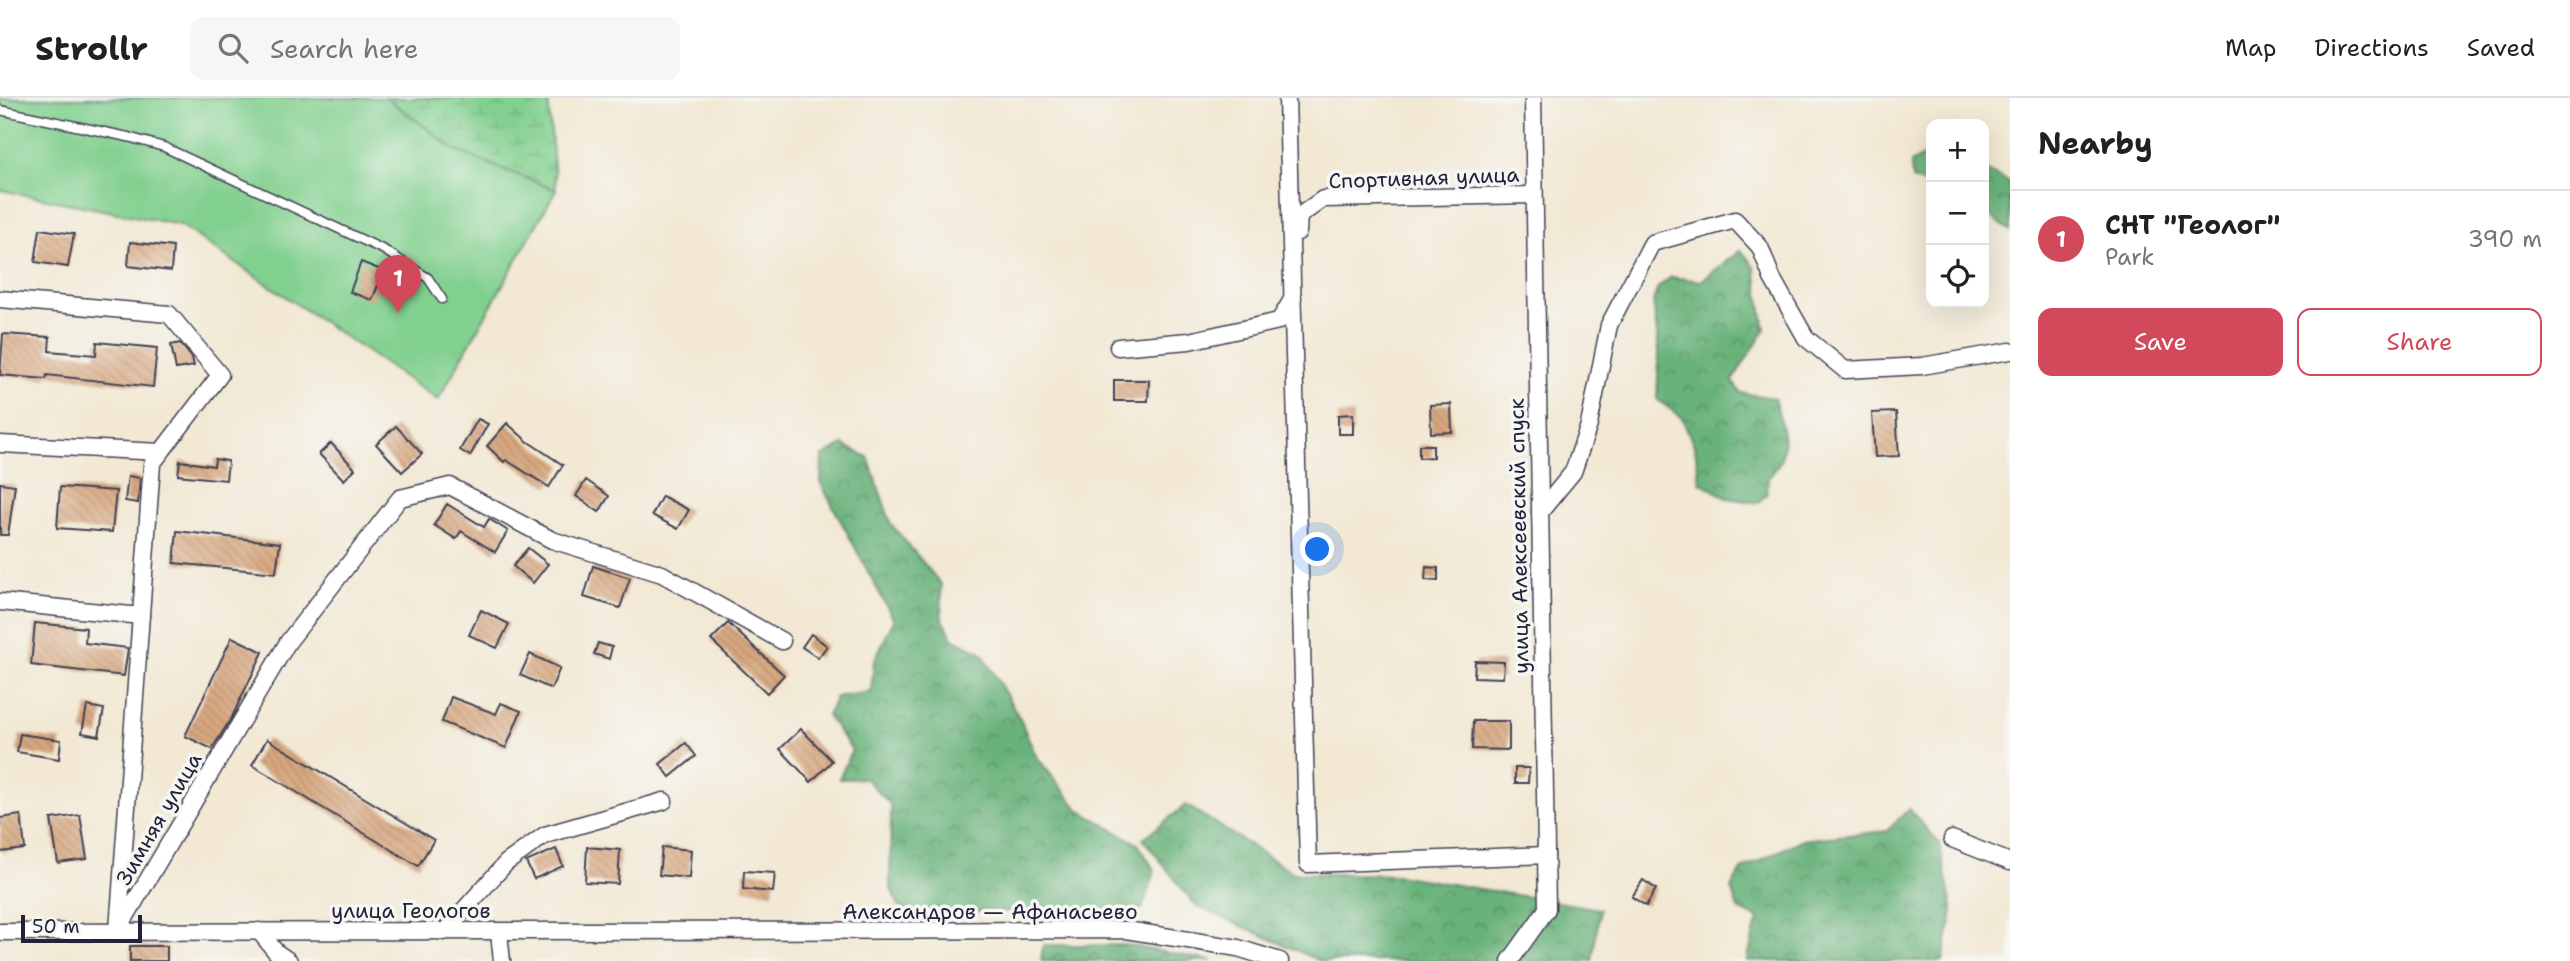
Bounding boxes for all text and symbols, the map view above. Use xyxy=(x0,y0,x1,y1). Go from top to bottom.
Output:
search box xyxy=(190,17,680,80)
text: Strollr xyxy=(35,26,148,71)
icon: search xyxy=(214,29,252,67)
text: Search here xyxy=(270,31,419,66)
text: Map xyxy=(2225,32,2276,64)
text: Directions xyxy=(2314,32,2429,64)
text: Saved xyxy=(2467,32,2535,64)
map controls xyxy=(1926,119,1989,308)
button: + xyxy=(1926,119,1989,182)
text: Nearby xyxy=(2038,123,2153,164)
street label: Спортивная улица xyxy=(1328,161,1520,195)
button: − xyxy=(1926,182,1989,245)
text: СНТ "Геолог" xyxy=(2105,207,2280,242)
text: 1 xyxy=(2056,224,2066,254)
text: 390 m xyxy=(2468,224,2542,254)
text: Park xyxy=(2105,242,2154,272)
button: locate xyxy=(1926,245,1989,308)
pin: 1 xyxy=(375,255,421,313)
button: Save xyxy=(2038,308,2283,376)
button: Share xyxy=(2297,308,2542,376)
street label: улица Алексеевский спуск xyxy=(1503,398,1535,674)
your location xyxy=(1300,532,1334,566)
street label: Зимняя улица xyxy=(110,748,208,890)
street label: улица Геологов xyxy=(331,897,491,925)
street label: Александров — Афанасьево xyxy=(842,898,1138,926)
scale bar xyxy=(21,912,142,944)
text: 50 m xyxy=(32,914,80,939)

